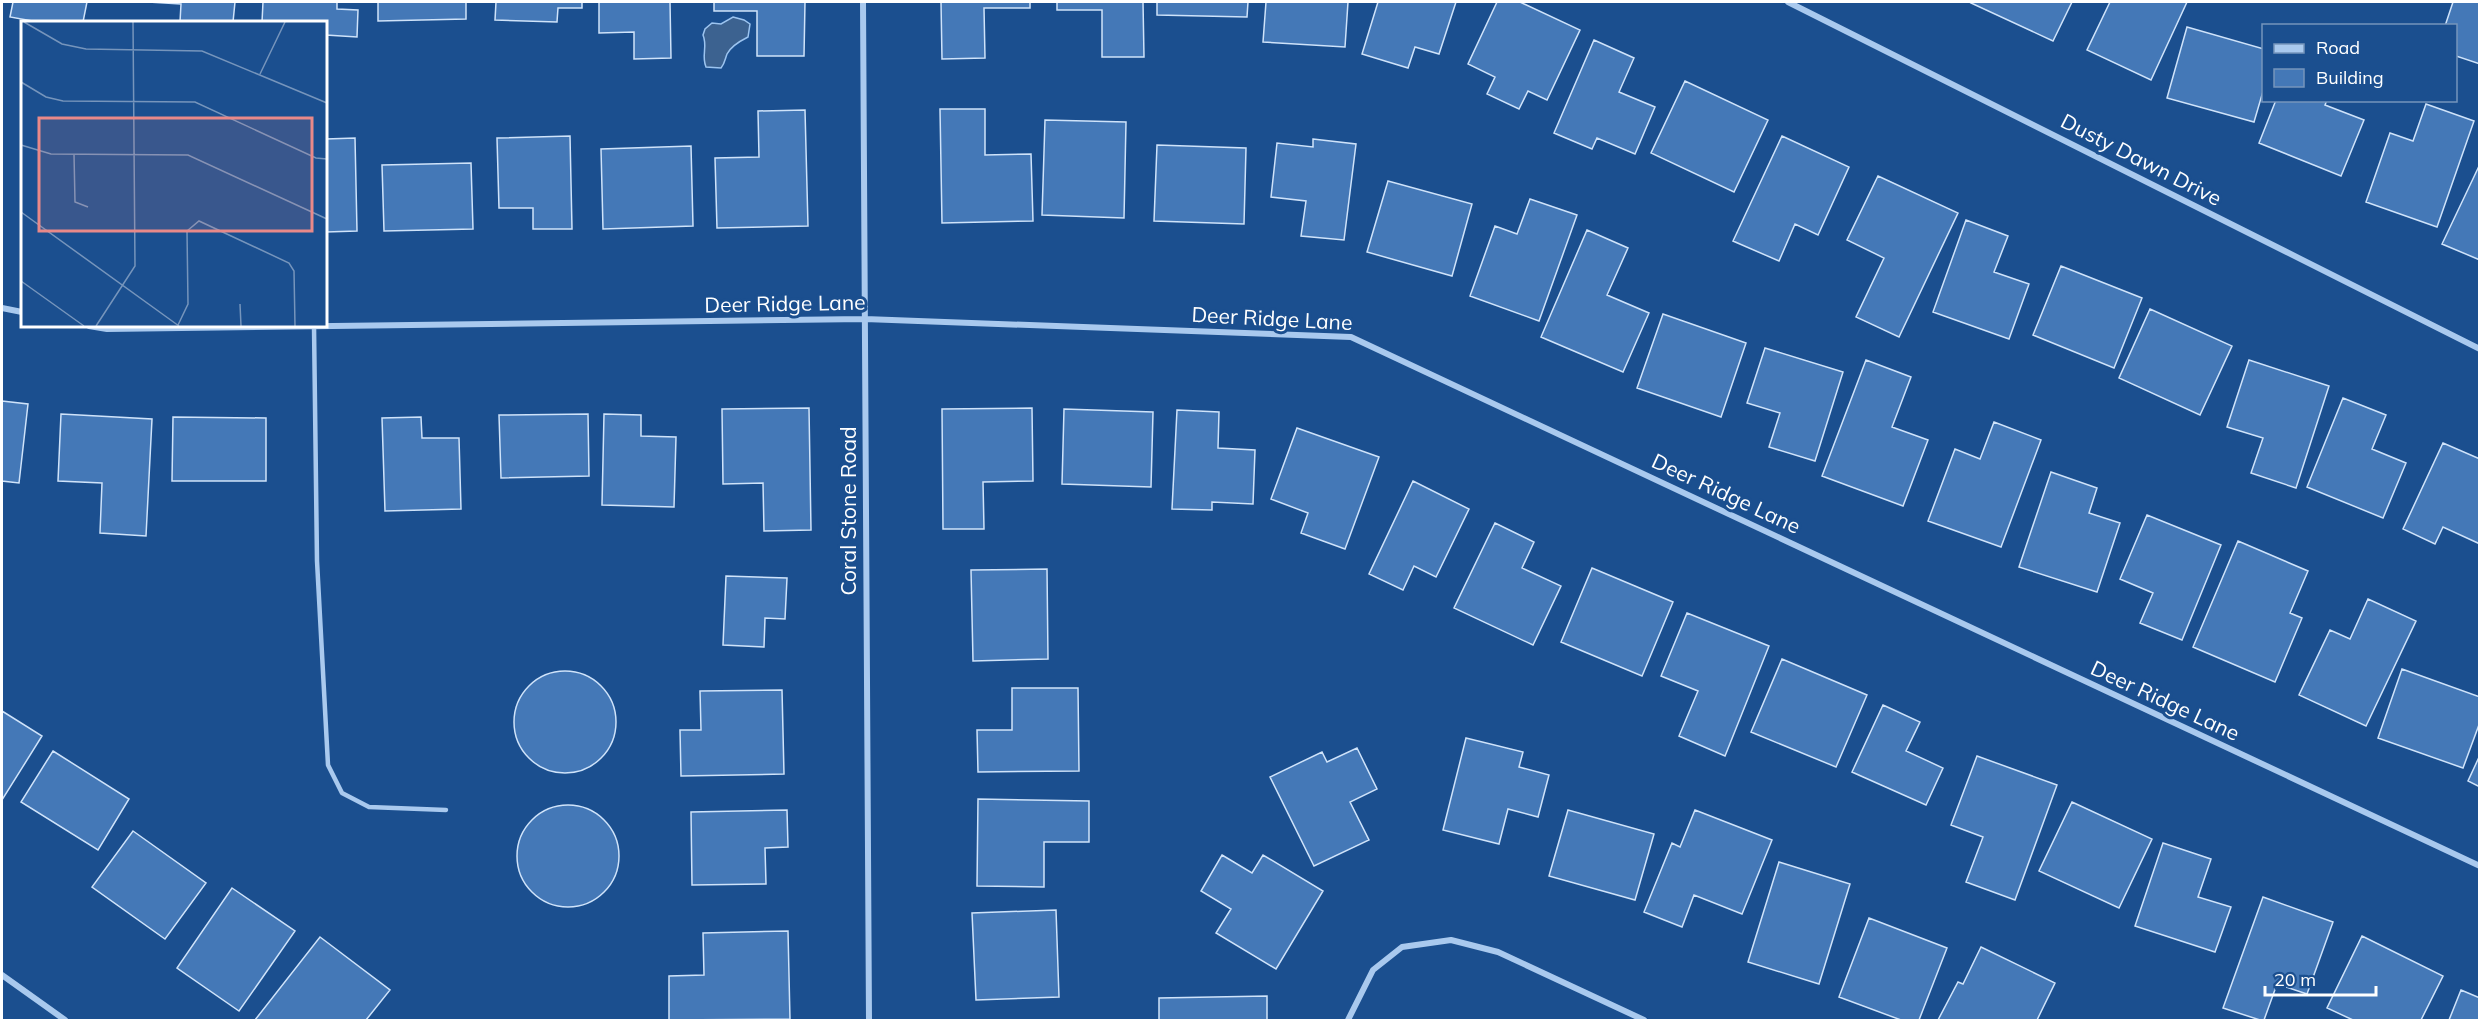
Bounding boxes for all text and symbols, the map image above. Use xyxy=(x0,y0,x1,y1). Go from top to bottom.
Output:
inset map xyxy=(21,21,327,327)
legend xyxy=(2262,24,2457,102)
text: Road xyxy=(2316,36,2360,59)
text: Building xyxy=(2316,66,2384,89)
street label: Dusty Dawn Drive xyxy=(2057,107,2226,211)
street label: Deer Ridge Lane xyxy=(704,289,866,317)
street label: Deer Ridge Lane xyxy=(1191,301,1353,335)
street label: Coral Stone Road xyxy=(835,426,861,596)
street label: Deer Ridge Lane xyxy=(1648,447,1805,539)
street label: Deer Ridge Lane xyxy=(2087,654,2244,746)
scale bar xyxy=(2265,959,2376,997)
text: 20 m xyxy=(2274,968,2316,991)

